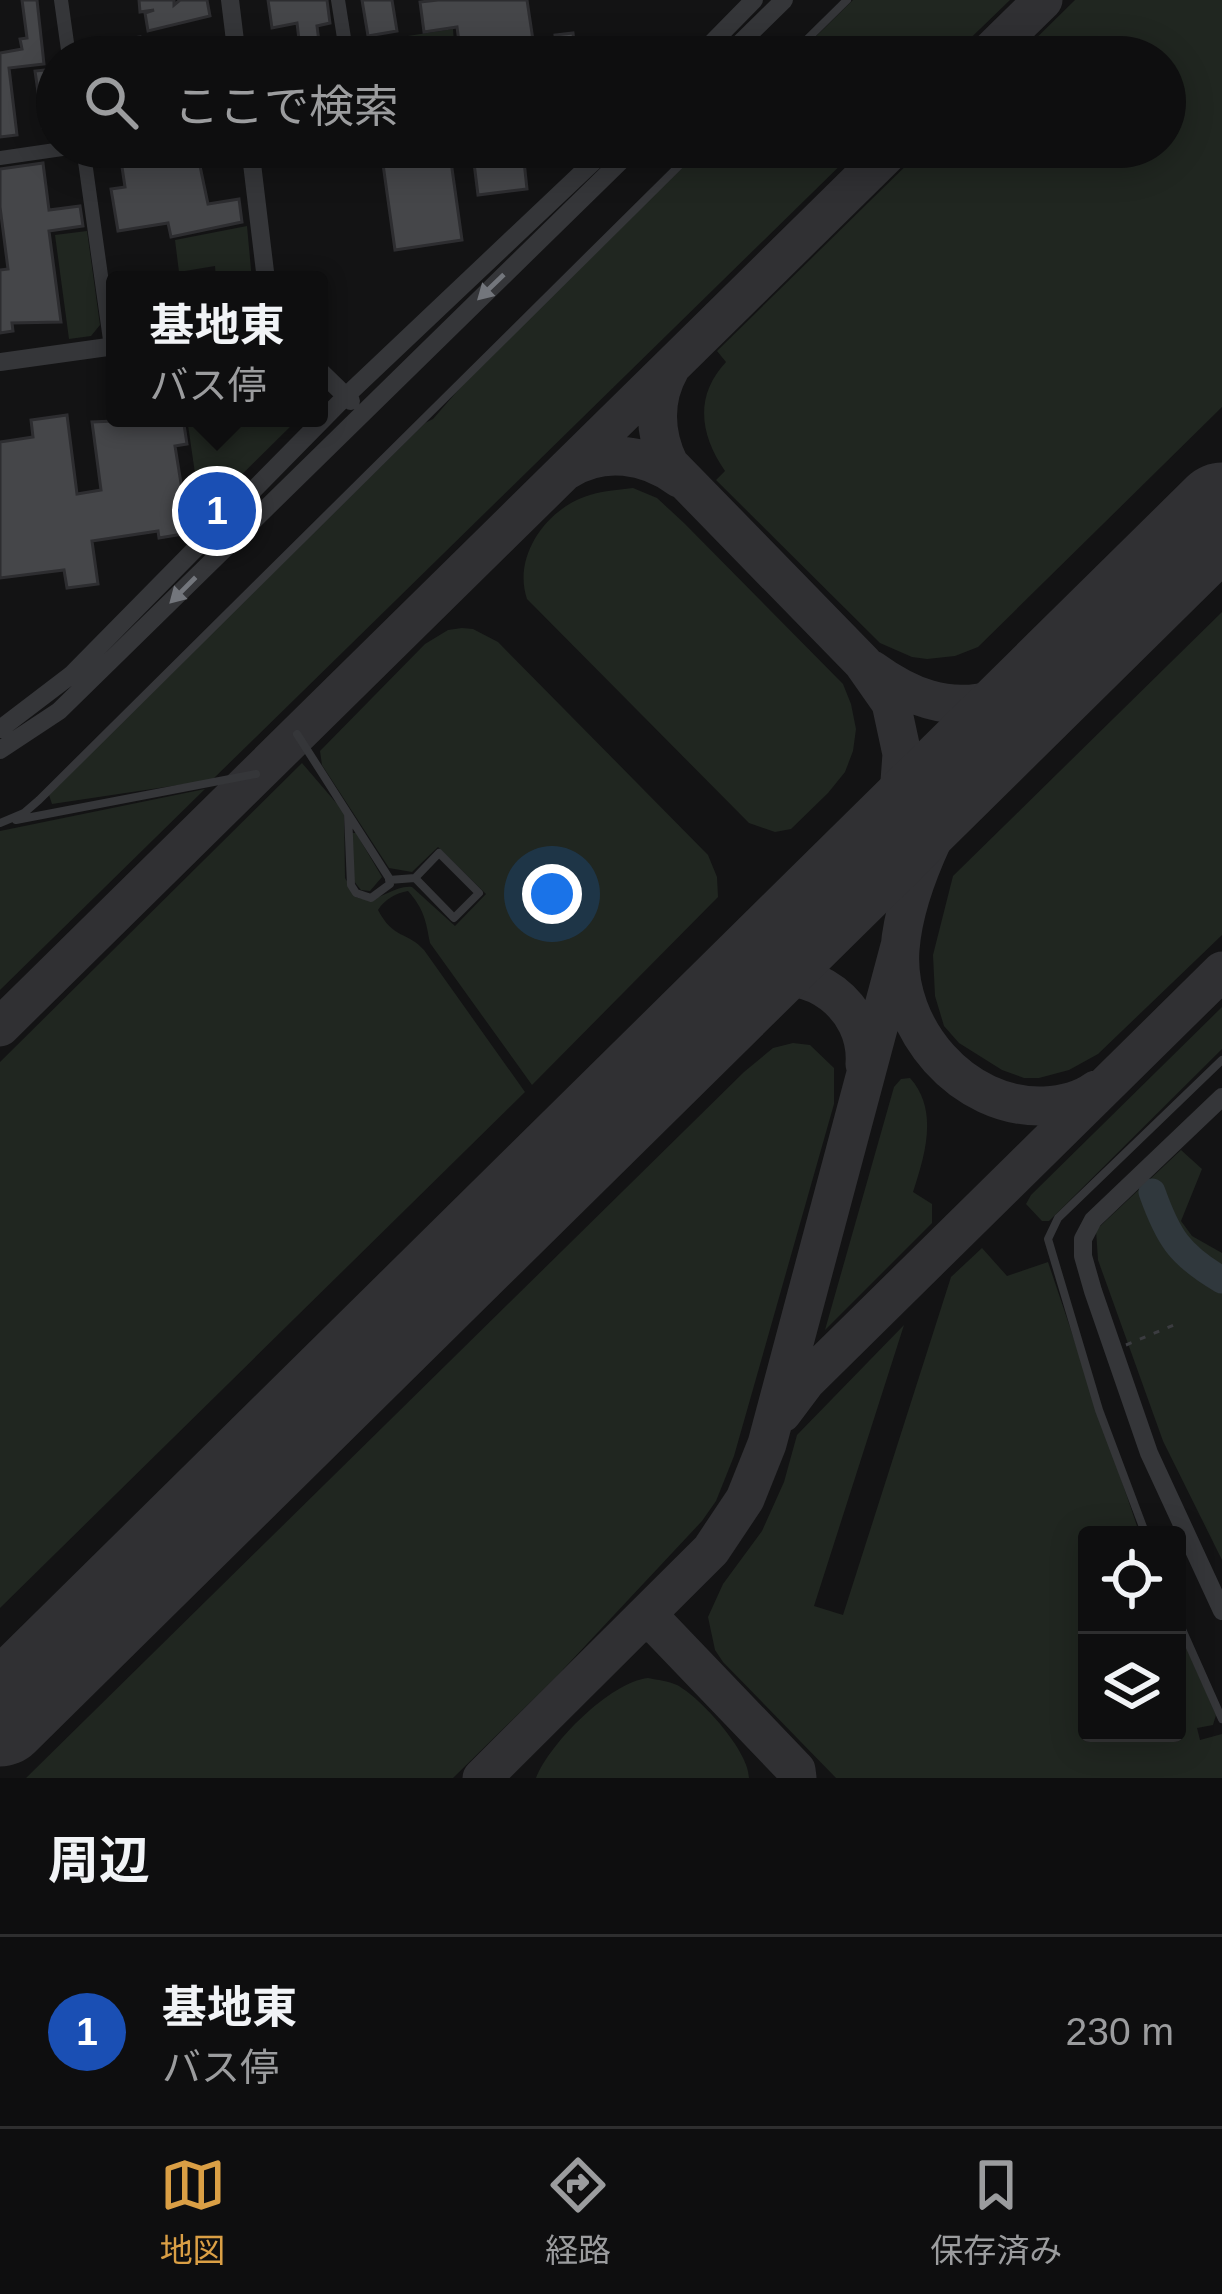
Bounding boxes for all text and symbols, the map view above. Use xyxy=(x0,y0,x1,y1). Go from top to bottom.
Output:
search box xyxy=(36,36,1186,168)
icon: search xyxy=(78,69,144,135)
text: ここで検索 xyxy=(174,81,399,132)
popup xyxy=(106,271,328,427)
one-way arrow xyxy=(477,273,506,301)
text: 基地東 xyxy=(149,300,285,351)
text: バス停 xyxy=(149,364,267,407)
pin: 1 xyxy=(178,466,256,556)
one-way arrow xyxy=(169,576,197,604)
your location xyxy=(522,864,582,924)
map controls xyxy=(1078,1526,1186,1742)
button: locate xyxy=(1078,1526,1186,1634)
button: layers xyxy=(1078,1634,1186,1742)
text: 周辺 xyxy=(48,1832,150,1889)
text: 基地東 xyxy=(162,1982,297,2033)
text: 1 xyxy=(76,2010,98,2053)
text: 230 m xyxy=(1066,2010,1174,2053)
text: バス停 xyxy=(162,2046,279,2089)
tab: 地図 xyxy=(160,2152,226,2272)
tab: 経路 xyxy=(545,2152,611,2272)
tab: 保存済み xyxy=(930,2152,1062,2272)

